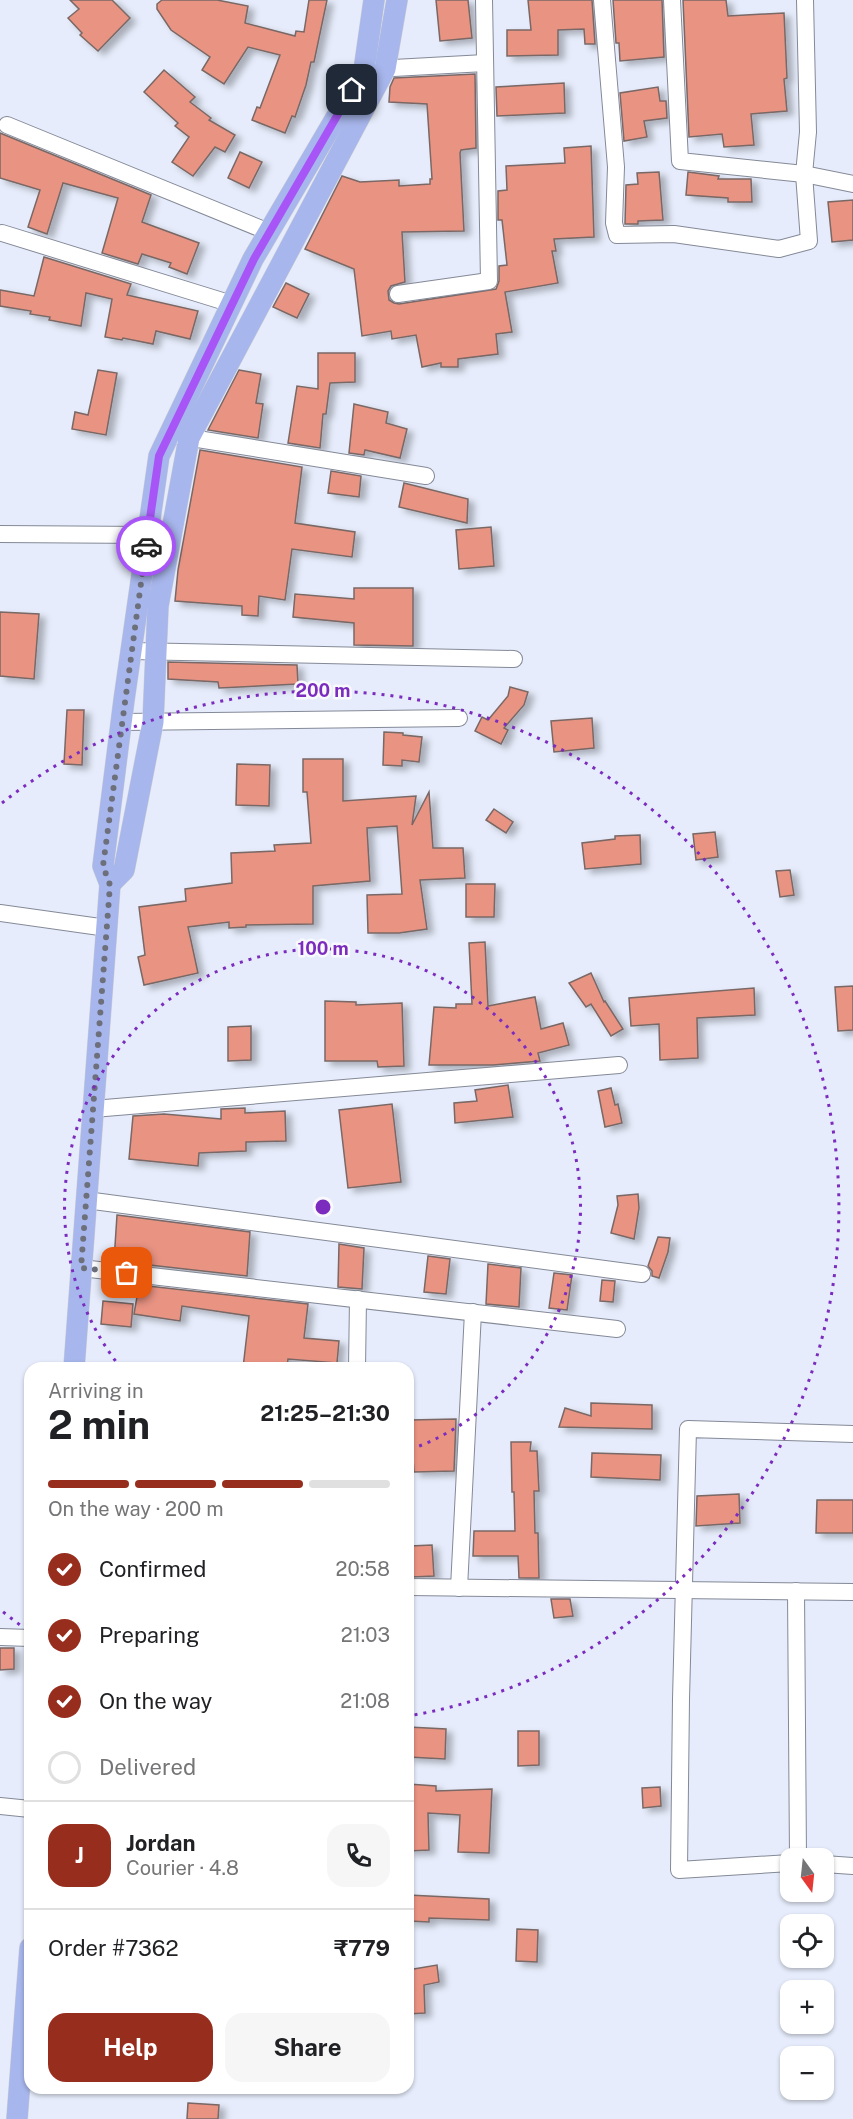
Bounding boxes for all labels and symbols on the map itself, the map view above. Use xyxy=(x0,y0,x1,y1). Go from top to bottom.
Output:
pin xyxy=(326,64,377,115)
courier xyxy=(116,516,176,576)
text: 200 m xyxy=(296,680,350,701)
text: 100 m xyxy=(297,938,349,959)
centre of rings xyxy=(313,1197,333,1217)
pin xyxy=(101,1247,152,1298)
north arrow xyxy=(780,1848,834,1902)

